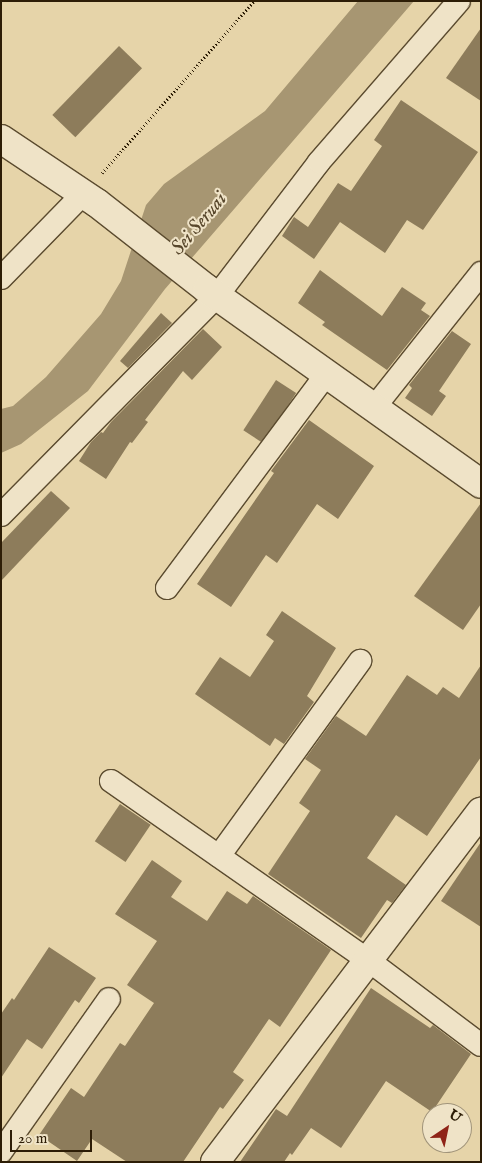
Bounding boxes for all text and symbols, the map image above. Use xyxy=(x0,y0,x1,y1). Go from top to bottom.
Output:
water label: Sei Seruai xyxy=(166,188,232,260)
north arrow xyxy=(422,1103,472,1153)
text: U xyxy=(445,1106,465,1127)
scale bar xyxy=(12,1120,95,1152)
text: 20 m xyxy=(18,1129,47,1148)

